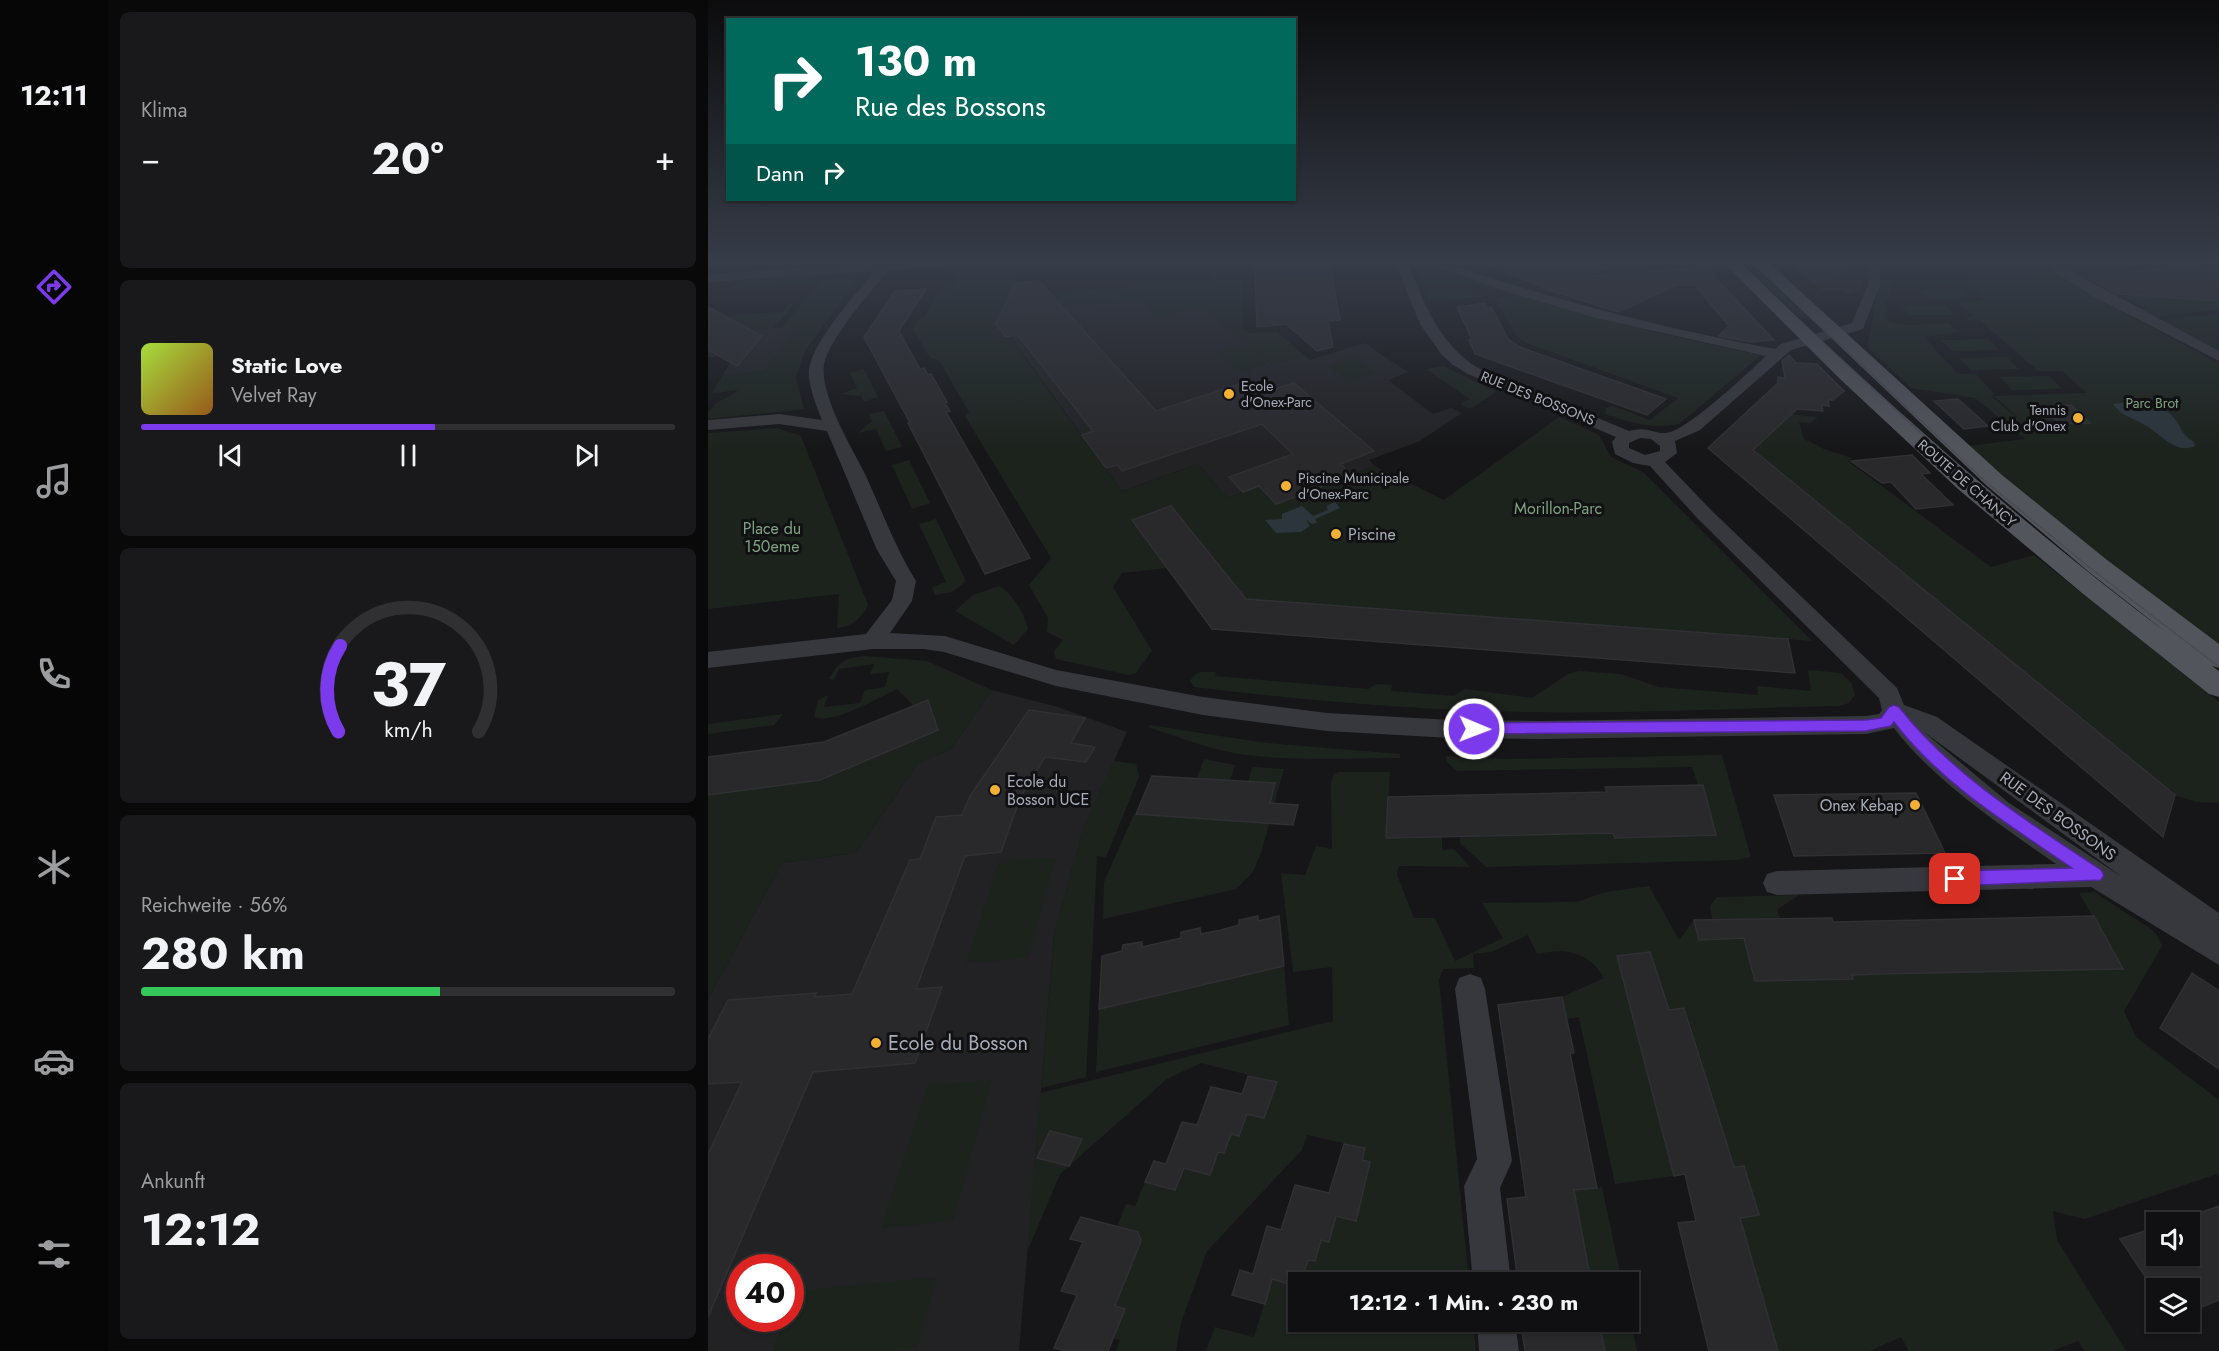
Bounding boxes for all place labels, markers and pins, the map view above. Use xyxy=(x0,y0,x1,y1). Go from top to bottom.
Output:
place label: Ecole d'Onex-Parc xyxy=(1241,376,1312,412)
marker: Ecole d'Onex-Parc xyxy=(1222,387,1236,401)
place label: Tennis Club d'Onex xyxy=(1991,400,2066,436)
marker: Tennis Club d'Onex xyxy=(2071,411,2085,425)
place label: Piscine Municipale d’Onex-Parc xyxy=(1298,468,1409,504)
marker: Piscine Municipale d’Onex-Parc xyxy=(1279,479,1293,493)
place label: Piscine xyxy=(1348,523,1396,546)
marker: Piscine xyxy=(1329,527,1343,541)
place label: Ecole du Bosson UCE xyxy=(1007,770,1089,811)
marker: Ecole du Bosson UCE xyxy=(988,783,1002,797)
place label: Onex Kebap xyxy=(1820,794,1903,817)
marker: Onex Kebap xyxy=(1908,798,1922,812)
pin xyxy=(1929,853,1980,904)
place label: Ecole du Bosson xyxy=(888,1029,1028,1058)
marker: Ecole du Bosson xyxy=(869,1036,883,1050)

